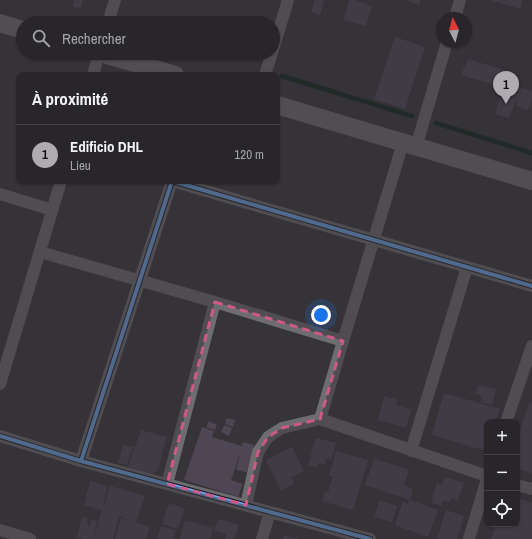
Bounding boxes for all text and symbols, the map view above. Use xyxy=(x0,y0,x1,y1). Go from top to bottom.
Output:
north arrow xyxy=(436,12,472,48)
search box xyxy=(16,16,280,60)
icon: search xyxy=(30,27,52,49)
text: Rechercher xyxy=(62,28,126,49)
pin: 1 xyxy=(493,71,519,104)
text: À proximité xyxy=(32,87,108,110)
text: Edificio DHL xyxy=(70,136,143,157)
text: 1 xyxy=(42,146,48,163)
text: 120 m xyxy=(234,146,264,163)
text: Lieu xyxy=(70,157,91,174)
your location xyxy=(311,305,331,325)
map controls xyxy=(484,419,520,527)
button: + xyxy=(484,419,520,455)
button: − xyxy=(484,455,520,491)
button: locate xyxy=(484,491,520,527)

